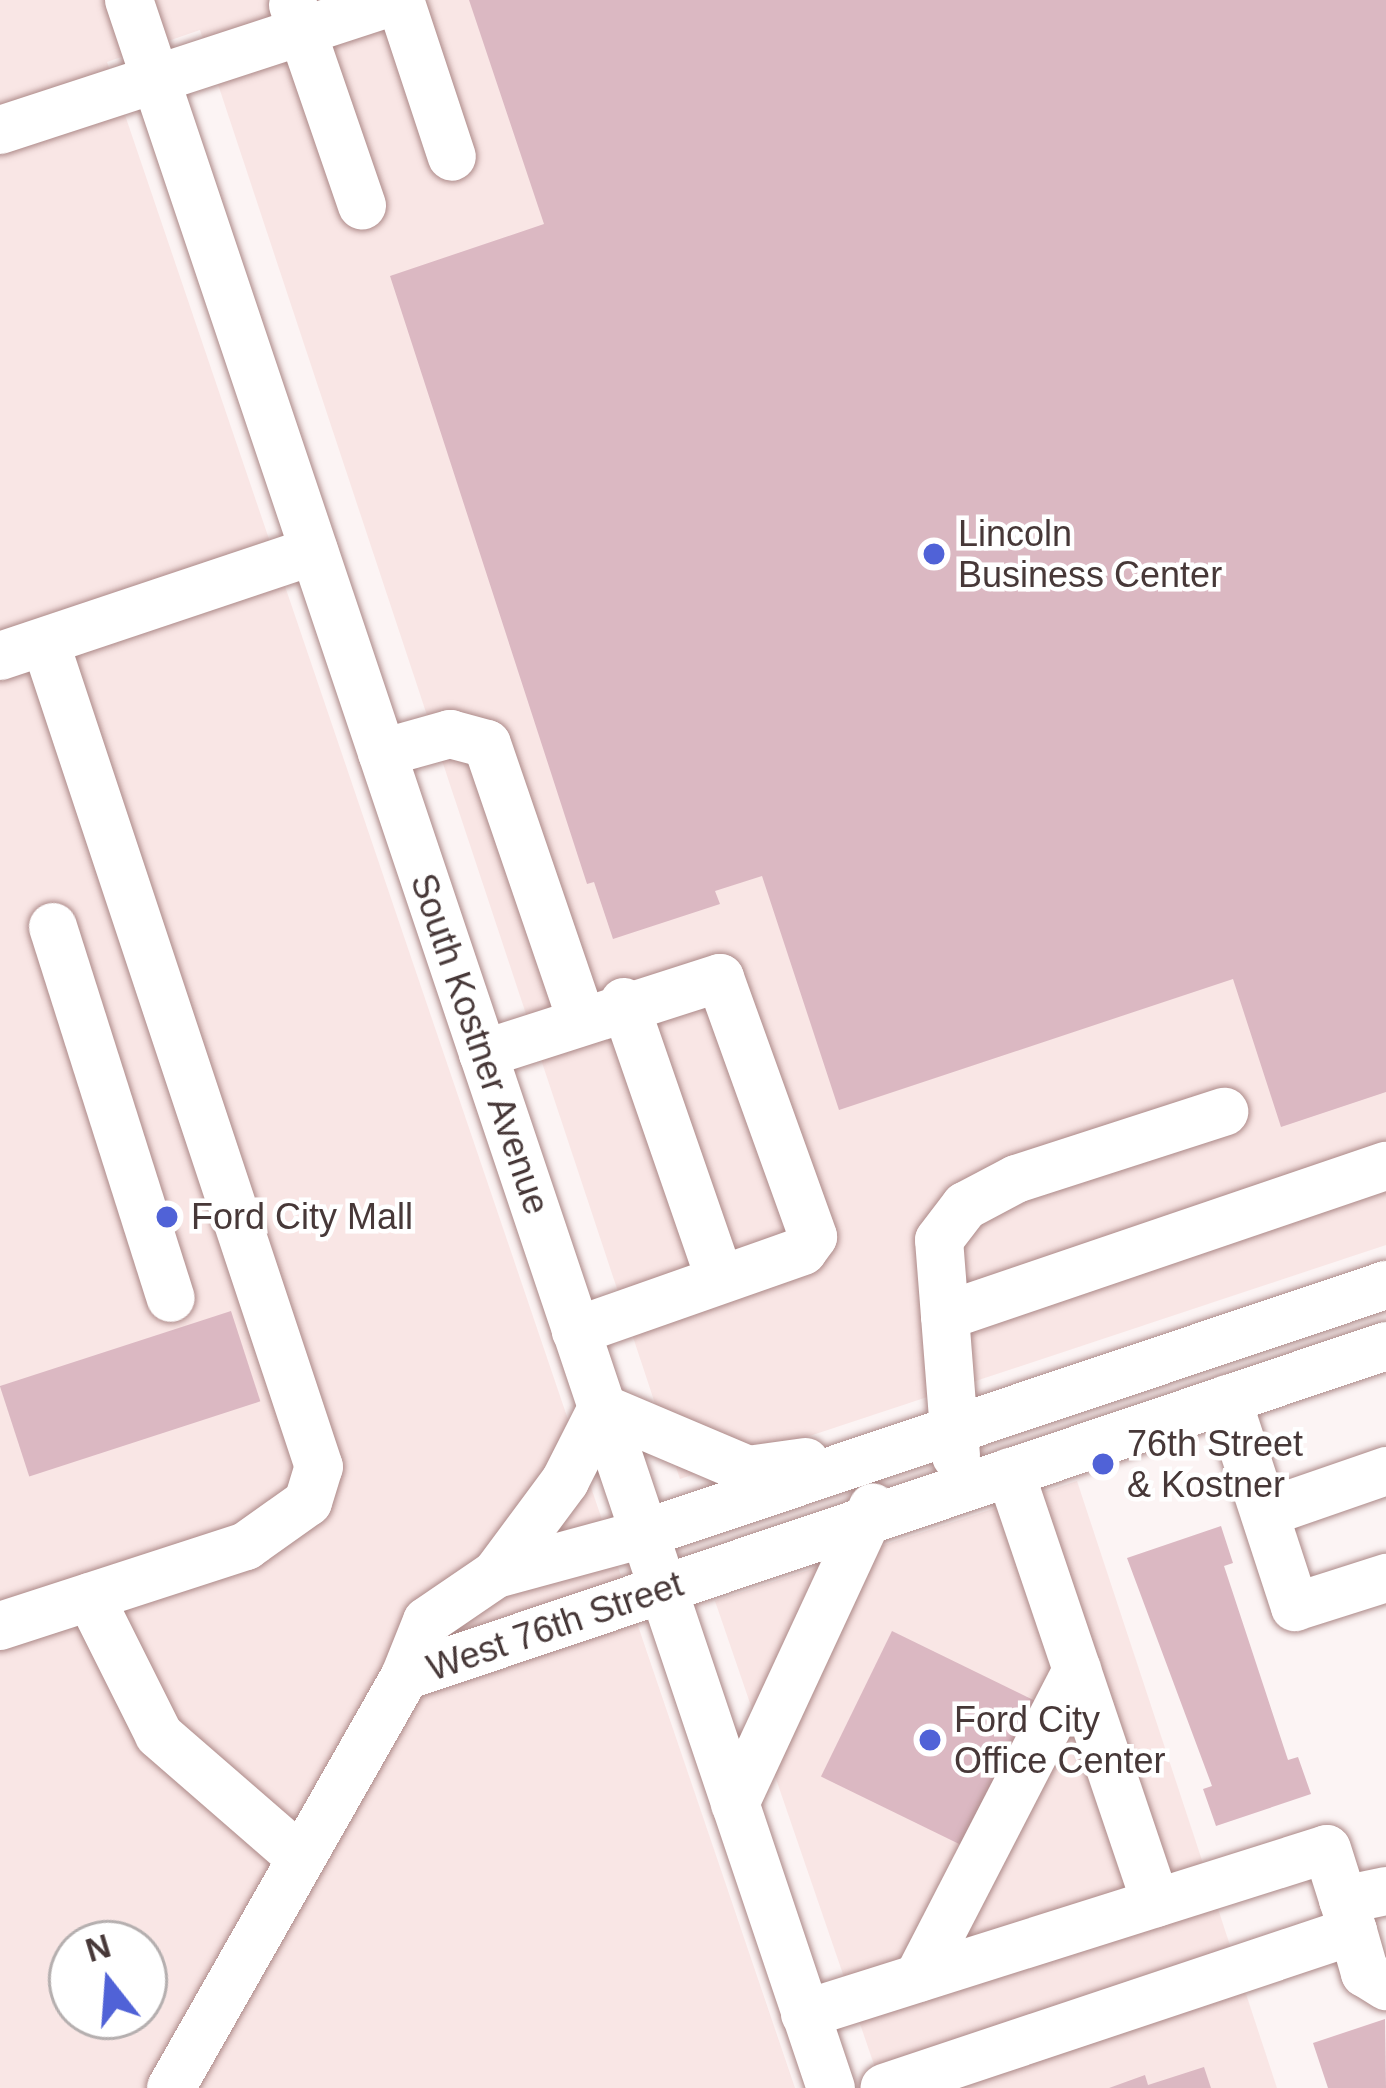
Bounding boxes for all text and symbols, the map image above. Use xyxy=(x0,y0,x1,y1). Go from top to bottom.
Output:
place label: Lincoln Business Center xyxy=(958,511,1222,596)
marker: Lincoln Business Center xyxy=(921,541,947,567)
street label: South Kostner Avenue xyxy=(401,867,559,1221)
place label: Ford City Mall xyxy=(191,1195,413,1239)
marker: Ford City Mall xyxy=(154,1204,180,1230)
place label: 76th Street & Kostner xyxy=(1127,1421,1303,1506)
marker: 76th Street & Kostner xyxy=(1090,1451,1116,1477)
street label: West 76th Street xyxy=(422,1562,688,1690)
place label: Ford City Office Center xyxy=(954,1697,1165,1782)
marker: Ford City Office Center xyxy=(917,1727,943,1753)
north arrow xyxy=(48,1920,168,2040)
text: N xyxy=(81,1927,115,1969)

